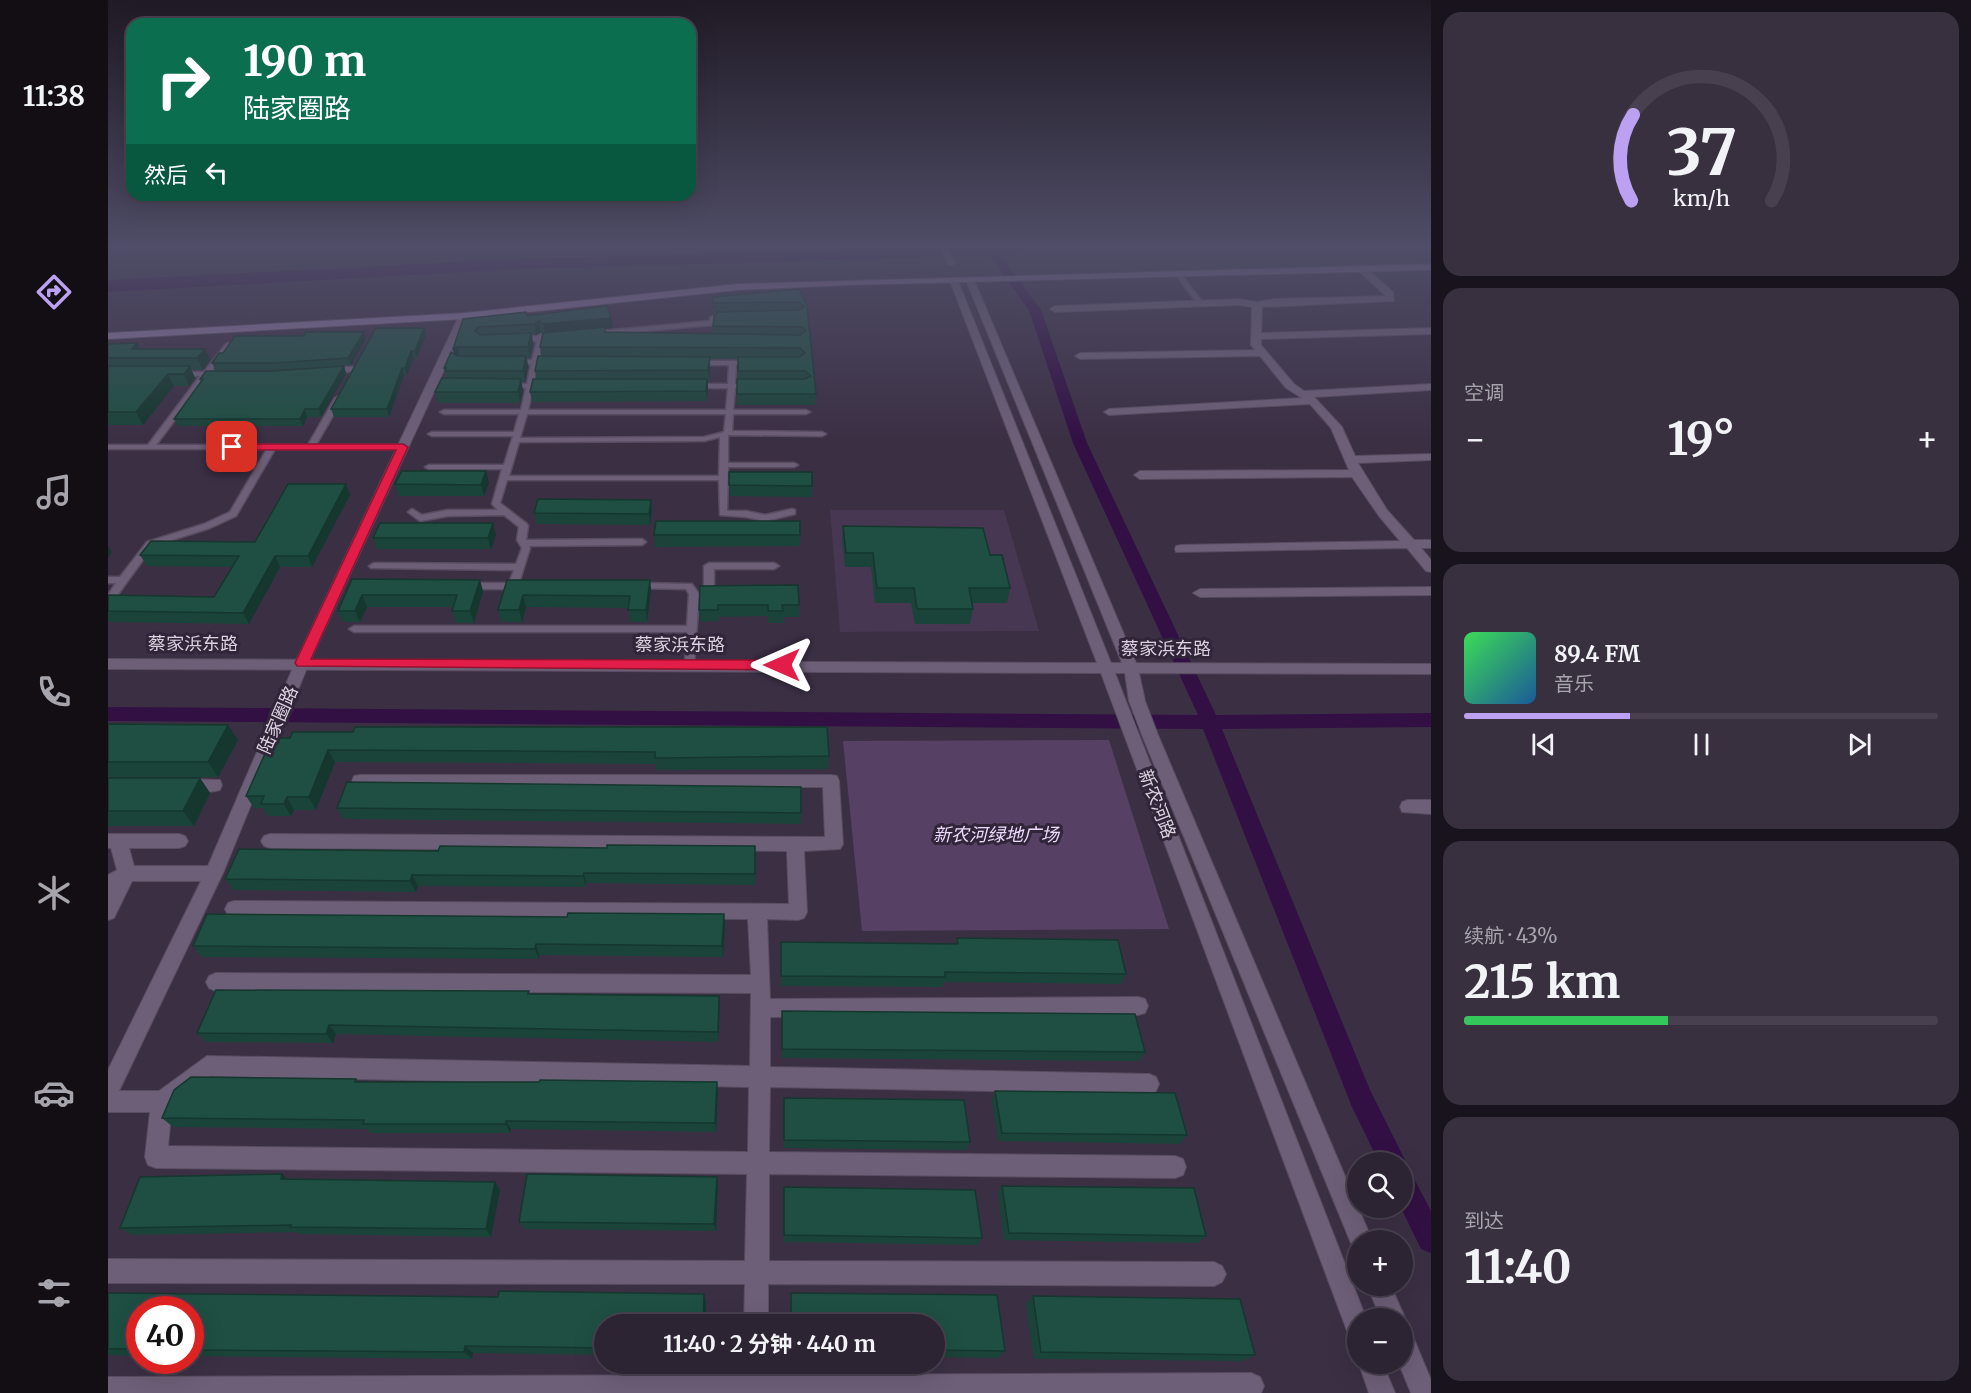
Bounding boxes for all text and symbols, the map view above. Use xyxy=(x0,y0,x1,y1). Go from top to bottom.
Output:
text: 190 m xyxy=(243,35,366,87)
icon: right xyxy=(144,42,222,120)
text: 11:38 xyxy=(23,79,85,113)
text: 陆家圈路 xyxy=(243,91,351,125)
text: 37 xyxy=(1666,114,1736,192)
icon: left xyxy=(200,156,233,189)
text: 然后 xyxy=(144,161,188,189)
text: km/h xyxy=(1673,185,1729,212)
icon: directions xyxy=(33,271,75,313)
text: 空调 xyxy=(1464,380,1504,405)
text: 19° xyxy=(1667,411,1735,467)
text: − xyxy=(1464,419,1486,460)
text: + xyxy=(1916,419,1938,460)
pin xyxy=(206,421,257,472)
icon: arrive xyxy=(215,430,248,463)
icon: music xyxy=(33,471,75,513)
street label: 蔡家浜东路 xyxy=(148,632,238,655)
street label: 蔡家浜东路 xyxy=(635,633,725,656)
position arrow xyxy=(750,633,814,697)
street label: 蔡家浜东路 xyxy=(1121,637,1211,660)
text: 89.4 FM xyxy=(1554,640,1640,668)
icon: phone xyxy=(33,671,75,713)
text: 音乐 xyxy=(1554,671,1594,696)
street label: 陆家圈路 xyxy=(252,682,303,757)
icon: previous xyxy=(1527,728,1560,761)
icon: pause xyxy=(1685,728,1718,761)
icon: next xyxy=(1843,728,1876,761)
street label: 新农河路 xyxy=(1134,766,1181,842)
park label: 新农河绿地广场 xyxy=(933,823,1061,846)
icon: climate xyxy=(33,872,75,914)
text: 续航 · 43% xyxy=(1464,923,1558,948)
text: 215 km xyxy=(1464,954,1620,1010)
icon: car xyxy=(33,1072,75,1114)
map controls xyxy=(1347,1152,1413,1374)
button: search xyxy=(1347,1152,1413,1218)
text: 到达 xyxy=(1464,1208,1504,1233)
button: + xyxy=(1347,1230,1413,1296)
text: 11:40 xyxy=(1464,1239,1572,1295)
icon: filters xyxy=(33,1272,75,1314)
speed limit sign: 40 xyxy=(126,1296,204,1374)
button: − xyxy=(1347,1308,1413,1374)
text: 11:40 · 2 分钟 · 440 m xyxy=(663,1330,876,1358)

